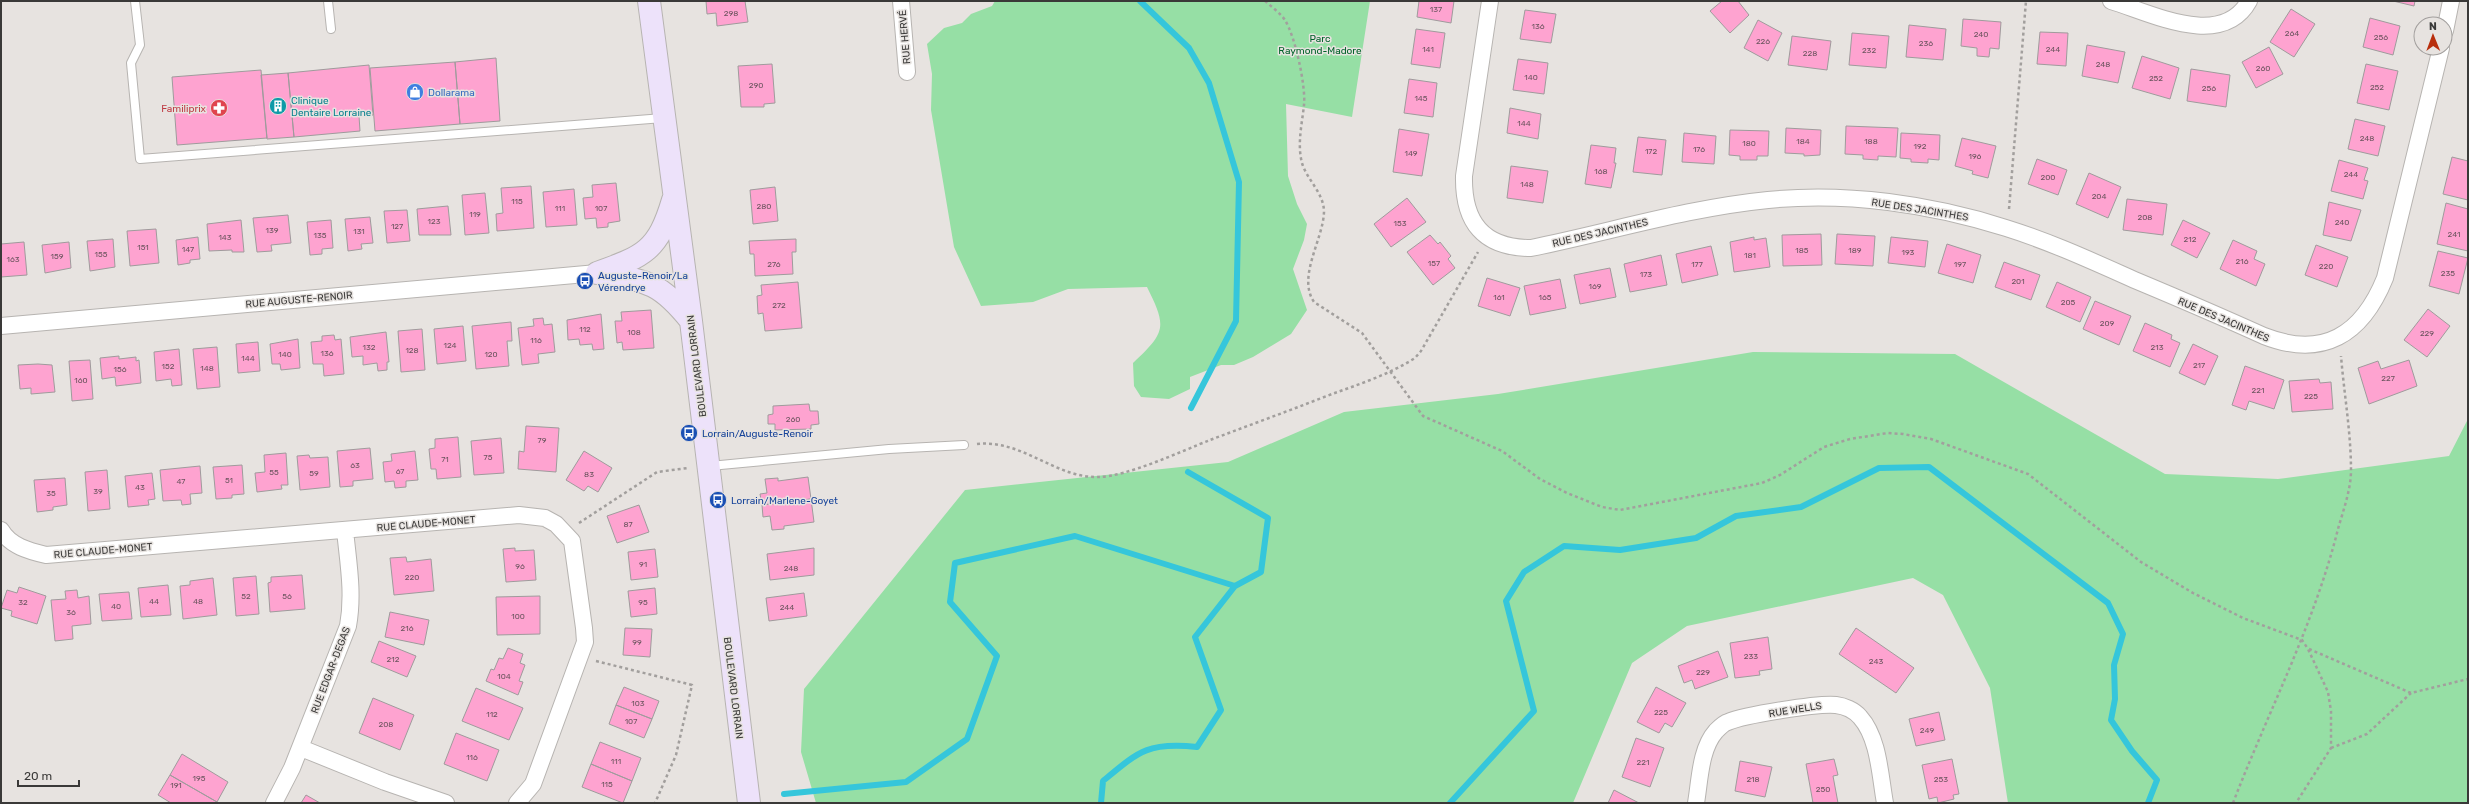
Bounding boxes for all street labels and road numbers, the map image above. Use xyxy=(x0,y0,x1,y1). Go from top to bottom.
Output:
street label: RUE HERVÉ xyxy=(897,9,913,64)
street label: RUE DES JACINTHES xyxy=(1870,196,1969,224)
street label: RUE DES JACINTHES xyxy=(1551,216,1649,250)
street label: RUE AUGUSTE-RENOIR xyxy=(245,289,354,311)
street label: RUE DES JACINTHES xyxy=(2176,295,2271,345)
street label: BOULEVARD LORRAIN xyxy=(685,314,709,417)
street label: RUE CLAUDE-MONET xyxy=(376,514,476,534)
street label: RUE CLAUDE-MONET xyxy=(53,541,153,561)
street label: RUE EDGAR-DEGAS xyxy=(309,625,353,715)
street label: BOULEVARD LORRAIN xyxy=(721,637,745,740)
street label: RUE WELLS xyxy=(1768,700,1823,720)

